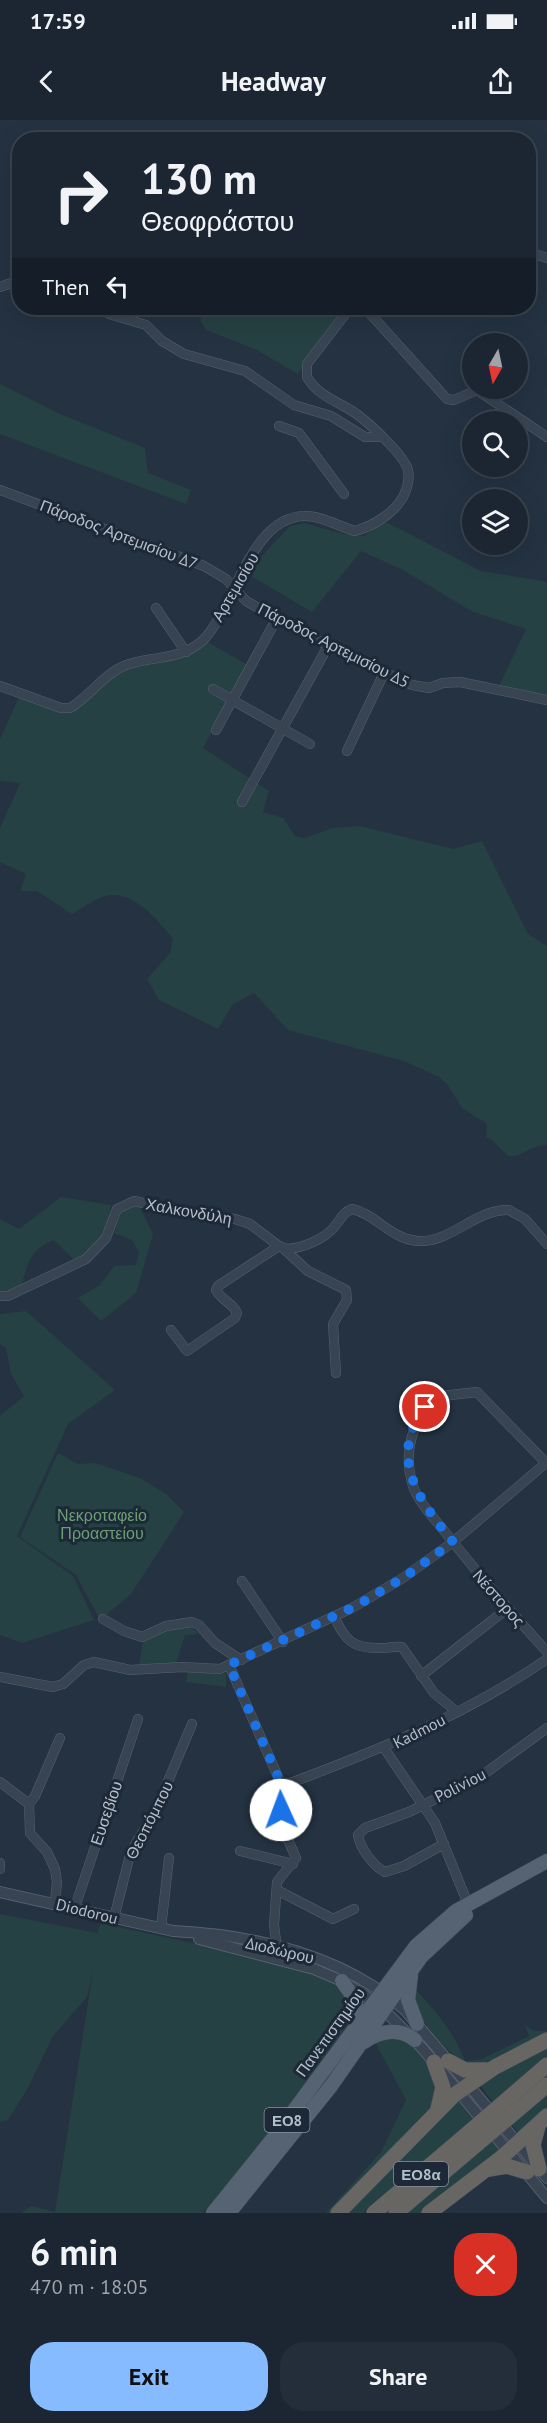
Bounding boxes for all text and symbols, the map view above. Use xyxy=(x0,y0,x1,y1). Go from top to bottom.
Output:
text: 17:59 xyxy=(30,7,86,35)
text: Headway xyxy=(221,64,326,98)
icon: back xyxy=(30,65,63,98)
icon: share xyxy=(484,65,517,98)
text: 130 m xyxy=(141,151,257,206)
icon: right xyxy=(42,156,120,234)
text: Θεοφράστου xyxy=(141,204,294,238)
icon: left xyxy=(101,270,134,303)
text: Then xyxy=(42,273,89,301)
north arrow xyxy=(462,333,528,399)
map controls xyxy=(462,333,528,555)
button: search xyxy=(462,411,528,477)
button: layers xyxy=(462,489,528,555)
street label: Πάροδος Αρτεμισίου Δ7 xyxy=(37,495,201,573)
street label: Αρτεμισίου xyxy=(207,549,263,625)
street label: Πάροδος Αρτεμισίου Δ5 xyxy=(255,598,413,692)
street label: Χαλκονδύλη xyxy=(144,1194,234,1228)
pin xyxy=(399,1381,450,1432)
icon: arrive xyxy=(408,1390,441,1423)
park label: Νεκροταφείο Προαστείου xyxy=(57,1505,147,1543)
street label: Νέστορος xyxy=(469,1565,529,1631)
street label: Kadmou xyxy=(389,1709,449,1753)
street label: Poliviou xyxy=(431,1764,489,1806)
street label: Ευσεβίου xyxy=(86,1778,126,1848)
street label: Θεοπόμπου xyxy=(121,1778,177,1862)
position arrow xyxy=(249,1778,313,1842)
street label: Diodorou xyxy=(54,1894,120,1928)
street label: Διοδώρου xyxy=(244,1932,316,1968)
street label: Πανεπιστημίου xyxy=(291,1984,369,2080)
road number: ΕΟ8 xyxy=(264,2108,310,2132)
road number: ΕΟ8α xyxy=(394,2162,448,2186)
text: 6 min xyxy=(30,2228,118,2275)
button: close xyxy=(454,2233,517,2296)
text: 470 m · 18:05 xyxy=(30,2274,148,2300)
button: Exit xyxy=(30,2342,268,2411)
button: Share xyxy=(280,2342,517,2411)

